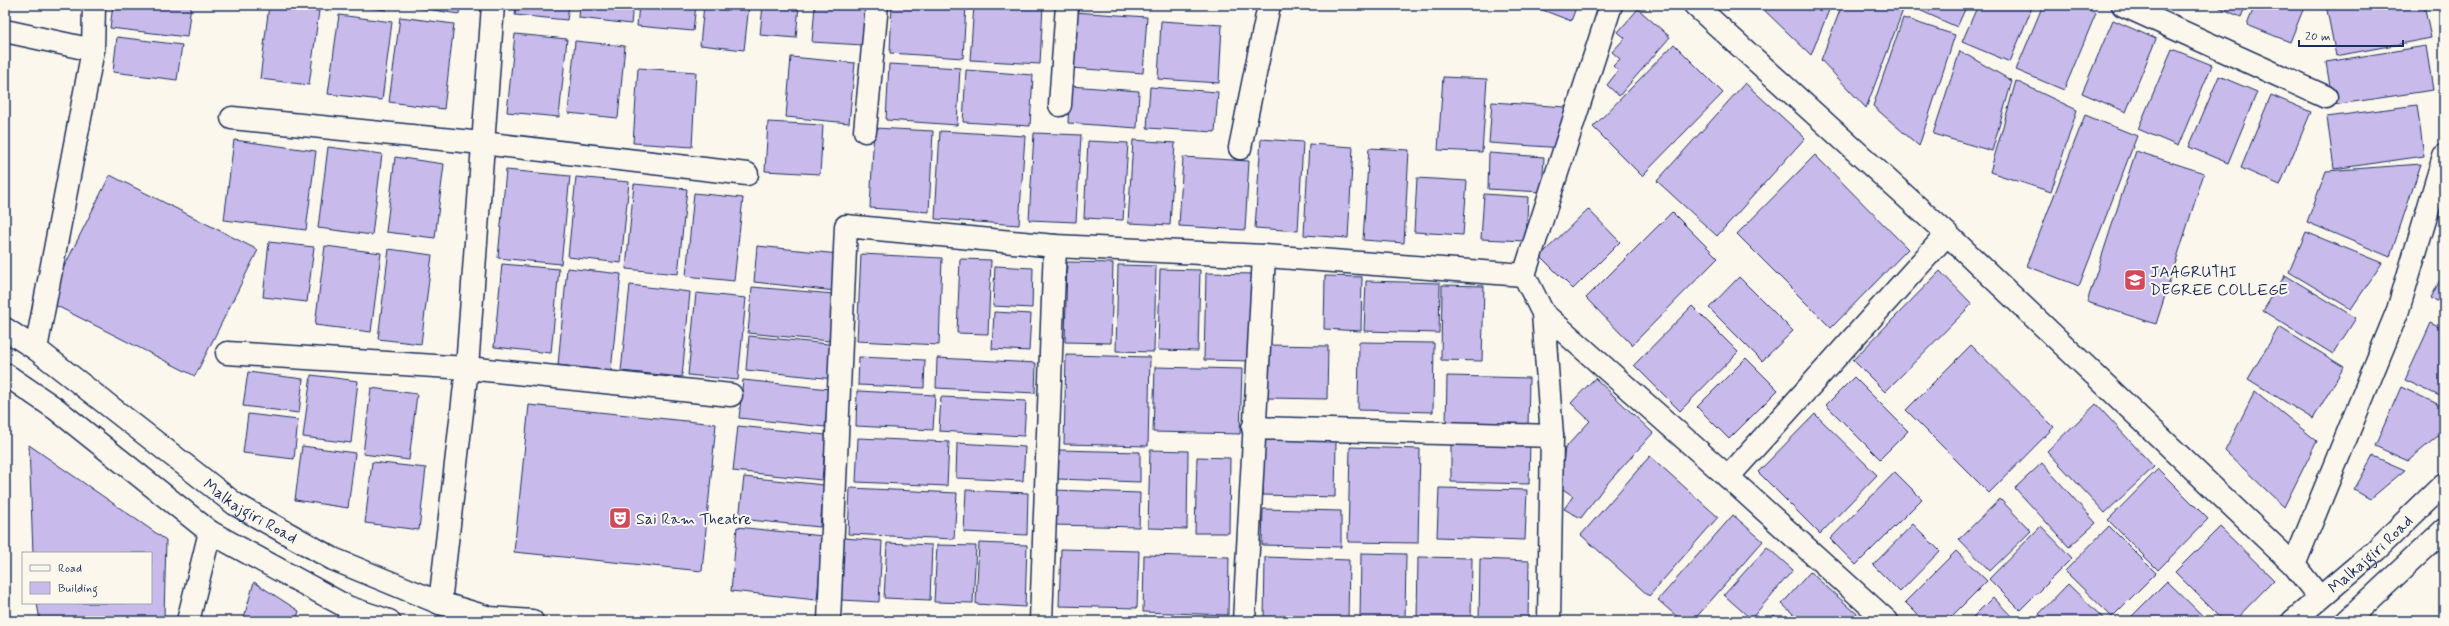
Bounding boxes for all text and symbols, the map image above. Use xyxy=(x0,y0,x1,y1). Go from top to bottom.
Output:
scale bar xyxy=(2299,22,2403,48)
text: 20 m xyxy=(2305,29,2331,45)
place label: JAAGRUTHI DEGREE COLLEGE xyxy=(2150,262,2288,301)
school or university icon: JAAGRUTHI DEGREE COLLEGE xyxy=(2122,267,2148,293)
street label: Malkajgiri Road xyxy=(199,474,301,549)
theatre icon: Sai Ram Theatre xyxy=(607,505,633,531)
place label: Sai Ram Theatre xyxy=(636,509,752,530)
street label: Malkajgiri Road xyxy=(2324,511,2418,599)
legend xyxy=(22,552,152,604)
text: Road xyxy=(58,561,82,577)
text: Building xyxy=(58,581,98,598)

